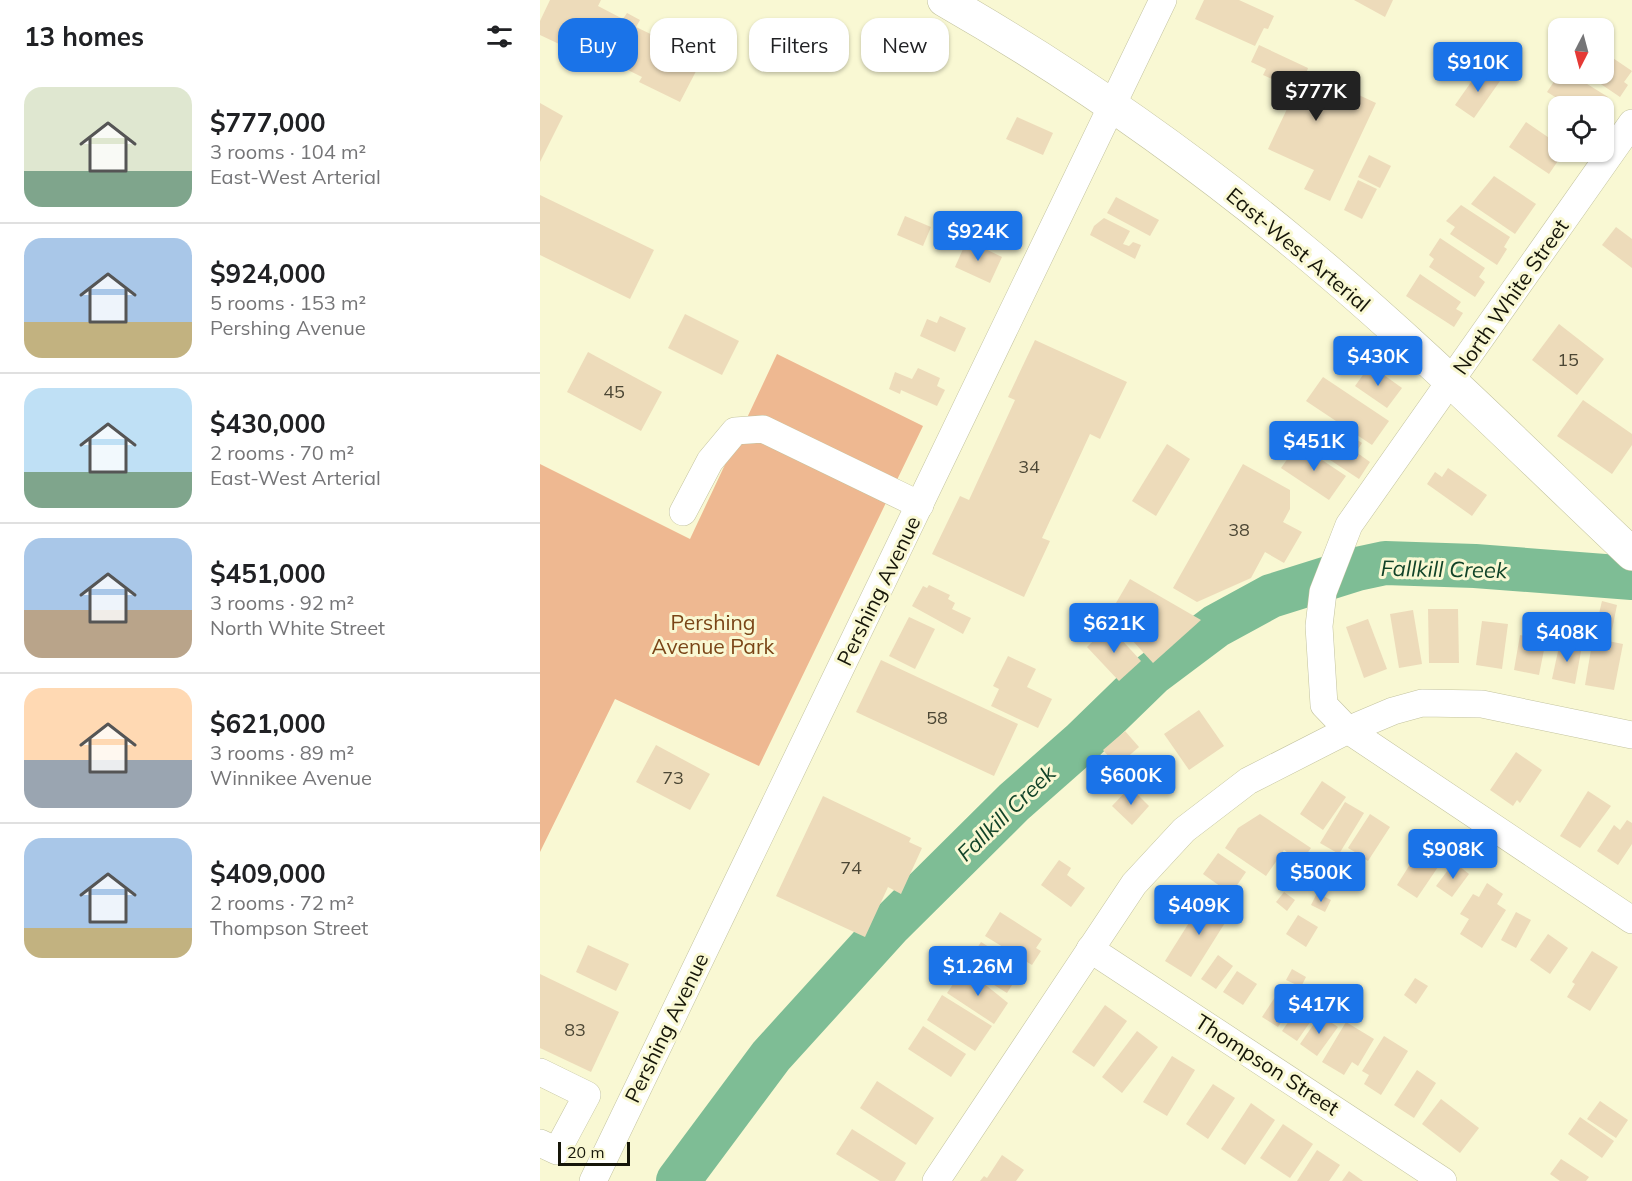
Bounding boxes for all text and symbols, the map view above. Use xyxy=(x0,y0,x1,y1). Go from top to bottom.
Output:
chip: Buy xyxy=(558,18,638,72)
chip: Rent xyxy=(650,18,737,72)
chip: Filters xyxy=(749,18,849,72)
chip: New xyxy=(861,18,949,72)
north arrow xyxy=(1548,18,1614,84)
map controls xyxy=(1548,18,1614,162)
text: 13 homes xyxy=(24,20,144,53)
icon: filters xyxy=(483,20,516,53)
pin: $910K xyxy=(1436,42,1520,93)
text: $910K xyxy=(1447,49,1509,74)
pin: $777K xyxy=(1274,71,1358,122)
text: $777K xyxy=(1285,78,1347,103)
button: locate xyxy=(1548,96,1614,162)
text: $777,000 xyxy=(210,106,326,139)
icon: home xyxy=(72,111,144,183)
text: 3 rooms · 104 m² xyxy=(210,139,366,164)
text: East-West Arterial xyxy=(210,164,381,189)
street label: East-West Arterial xyxy=(1222,182,1376,317)
pin: $924K xyxy=(936,211,1020,262)
street label: North White Street xyxy=(1447,214,1574,379)
text: $924K xyxy=(947,218,1009,243)
text: $924,000 xyxy=(210,257,326,290)
icon: home xyxy=(72,262,144,334)
text: 5 rooms · 153 m² xyxy=(210,290,366,315)
text: Pershing Avenue xyxy=(210,315,366,340)
pin: $430K xyxy=(1336,336,1420,387)
text: $430K xyxy=(1347,343,1409,368)
house number: 15 xyxy=(1557,348,1579,371)
house number: 45 xyxy=(603,380,625,403)
text: $430,000 xyxy=(210,407,326,440)
icon: home xyxy=(72,412,144,484)
pin: $451K xyxy=(1272,421,1356,472)
text: $451K xyxy=(1283,428,1345,453)
text: 2 rooms · 70 m² xyxy=(210,440,354,465)
house number: 34 xyxy=(1018,455,1040,478)
text: East-West Arterial xyxy=(210,465,381,490)
street label: Pershing Avenue xyxy=(831,511,926,670)
house number: 38 xyxy=(1228,518,1250,541)
water label: Fallkill Creek xyxy=(1380,554,1508,584)
text: $451,000 xyxy=(210,557,326,590)
icon: home xyxy=(72,562,144,634)
text: 3 rooms · 92 m² xyxy=(210,590,354,615)
pin: $621K xyxy=(1072,603,1156,654)
park label: Pershing Avenue Park xyxy=(652,609,775,659)
text: $621K xyxy=(1083,610,1145,635)
pin: $408K xyxy=(1525,612,1609,663)
text: North White Street xyxy=(210,615,385,640)
text: $408K xyxy=(1536,619,1598,644)
house number: 58 xyxy=(926,706,948,729)
text: $621,000 xyxy=(210,707,326,740)
icon: home xyxy=(72,712,144,784)
text: 3 rooms · 89 m² xyxy=(210,740,354,765)
pin: $600K xyxy=(1089,755,1173,806)
water label: Fallkill Creek xyxy=(951,759,1062,867)
text: $600K xyxy=(1100,762,1162,787)
text: Winnikee Avenue xyxy=(210,765,372,790)
house number: 73 xyxy=(662,766,684,789)
pin: $908K xyxy=(1411,829,1495,880)
text: $908K xyxy=(1422,836,1484,861)
pin: $500K xyxy=(1279,852,1363,903)
house number: 74 xyxy=(840,856,862,879)
text: $409,000 xyxy=(210,857,326,890)
text: $500K xyxy=(1290,859,1352,884)
icon: home xyxy=(72,862,144,934)
pin: $409K xyxy=(1157,885,1241,936)
text: 2 rooms · 72 m² xyxy=(210,890,354,915)
text: $409K xyxy=(1168,892,1230,917)
text: Thompson Street xyxy=(210,915,368,940)
pin: $1.26M xyxy=(929,946,1027,997)
street label: Pershing Avenue xyxy=(619,948,714,1107)
text: $1.26M xyxy=(943,953,1013,978)
pin: $417K xyxy=(1277,984,1361,1035)
text: $417K xyxy=(1288,991,1350,1016)
street label: Thompson Street xyxy=(1191,1008,1344,1120)
house number: 83 xyxy=(564,1018,586,1041)
scale bar xyxy=(558,1139,630,1166)
text: 20 m xyxy=(567,1142,604,1162)

